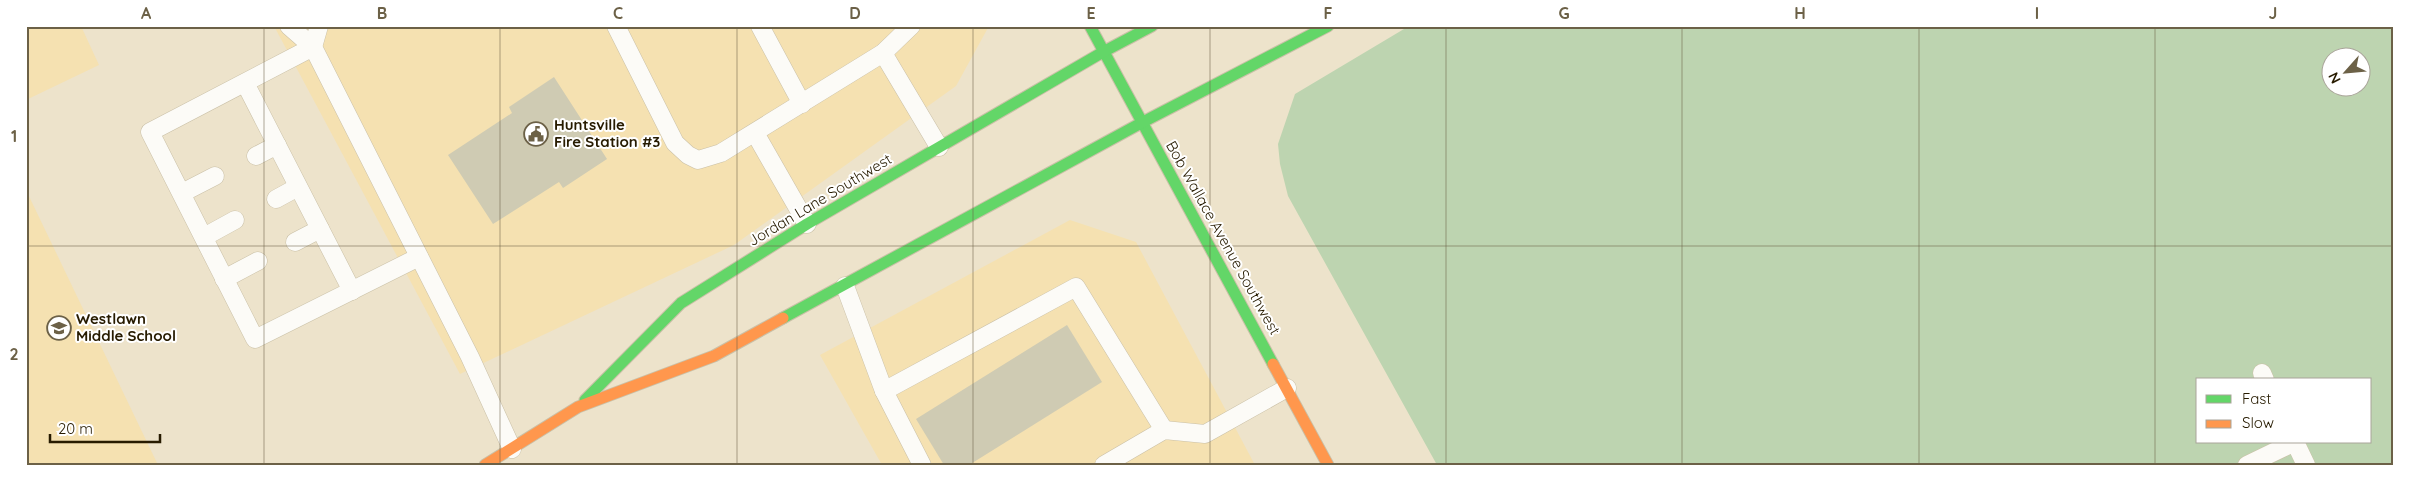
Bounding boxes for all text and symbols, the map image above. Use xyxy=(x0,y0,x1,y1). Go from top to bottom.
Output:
text: A xyxy=(141,3,152,23)
text: B xyxy=(377,3,387,23)
text: C xyxy=(613,3,623,23)
text: D xyxy=(849,3,861,23)
text: E xyxy=(1086,3,1096,23)
text: F xyxy=(1324,3,1333,23)
text: G xyxy=(1558,3,1570,23)
text: H xyxy=(1794,3,1806,23)
text: I xyxy=(2035,3,2039,23)
text: J xyxy=(2269,3,2277,23)
north arrow xyxy=(2322,48,2372,98)
text: N xyxy=(2324,69,2345,87)
place label: Huntsville Fire Station #3 xyxy=(554,115,660,151)
public building icon: Huntsville Fire Station #3 xyxy=(523,121,549,147)
text: 1 xyxy=(11,126,17,146)
street label: Bob Wallace Avenue Southwest xyxy=(1162,138,1285,338)
street label: Jordan Lane Southwest xyxy=(745,149,895,250)
place label: Westlawn Middle School xyxy=(76,309,176,345)
school or university icon: Westlawn Middle School xyxy=(46,315,72,341)
text: 2 xyxy=(9,344,19,364)
legend xyxy=(2196,378,2372,444)
text: Fast xyxy=(2242,389,2271,408)
scale bar xyxy=(50,411,160,443)
text: Slow xyxy=(2242,413,2274,432)
text: 20 m xyxy=(58,419,93,438)

